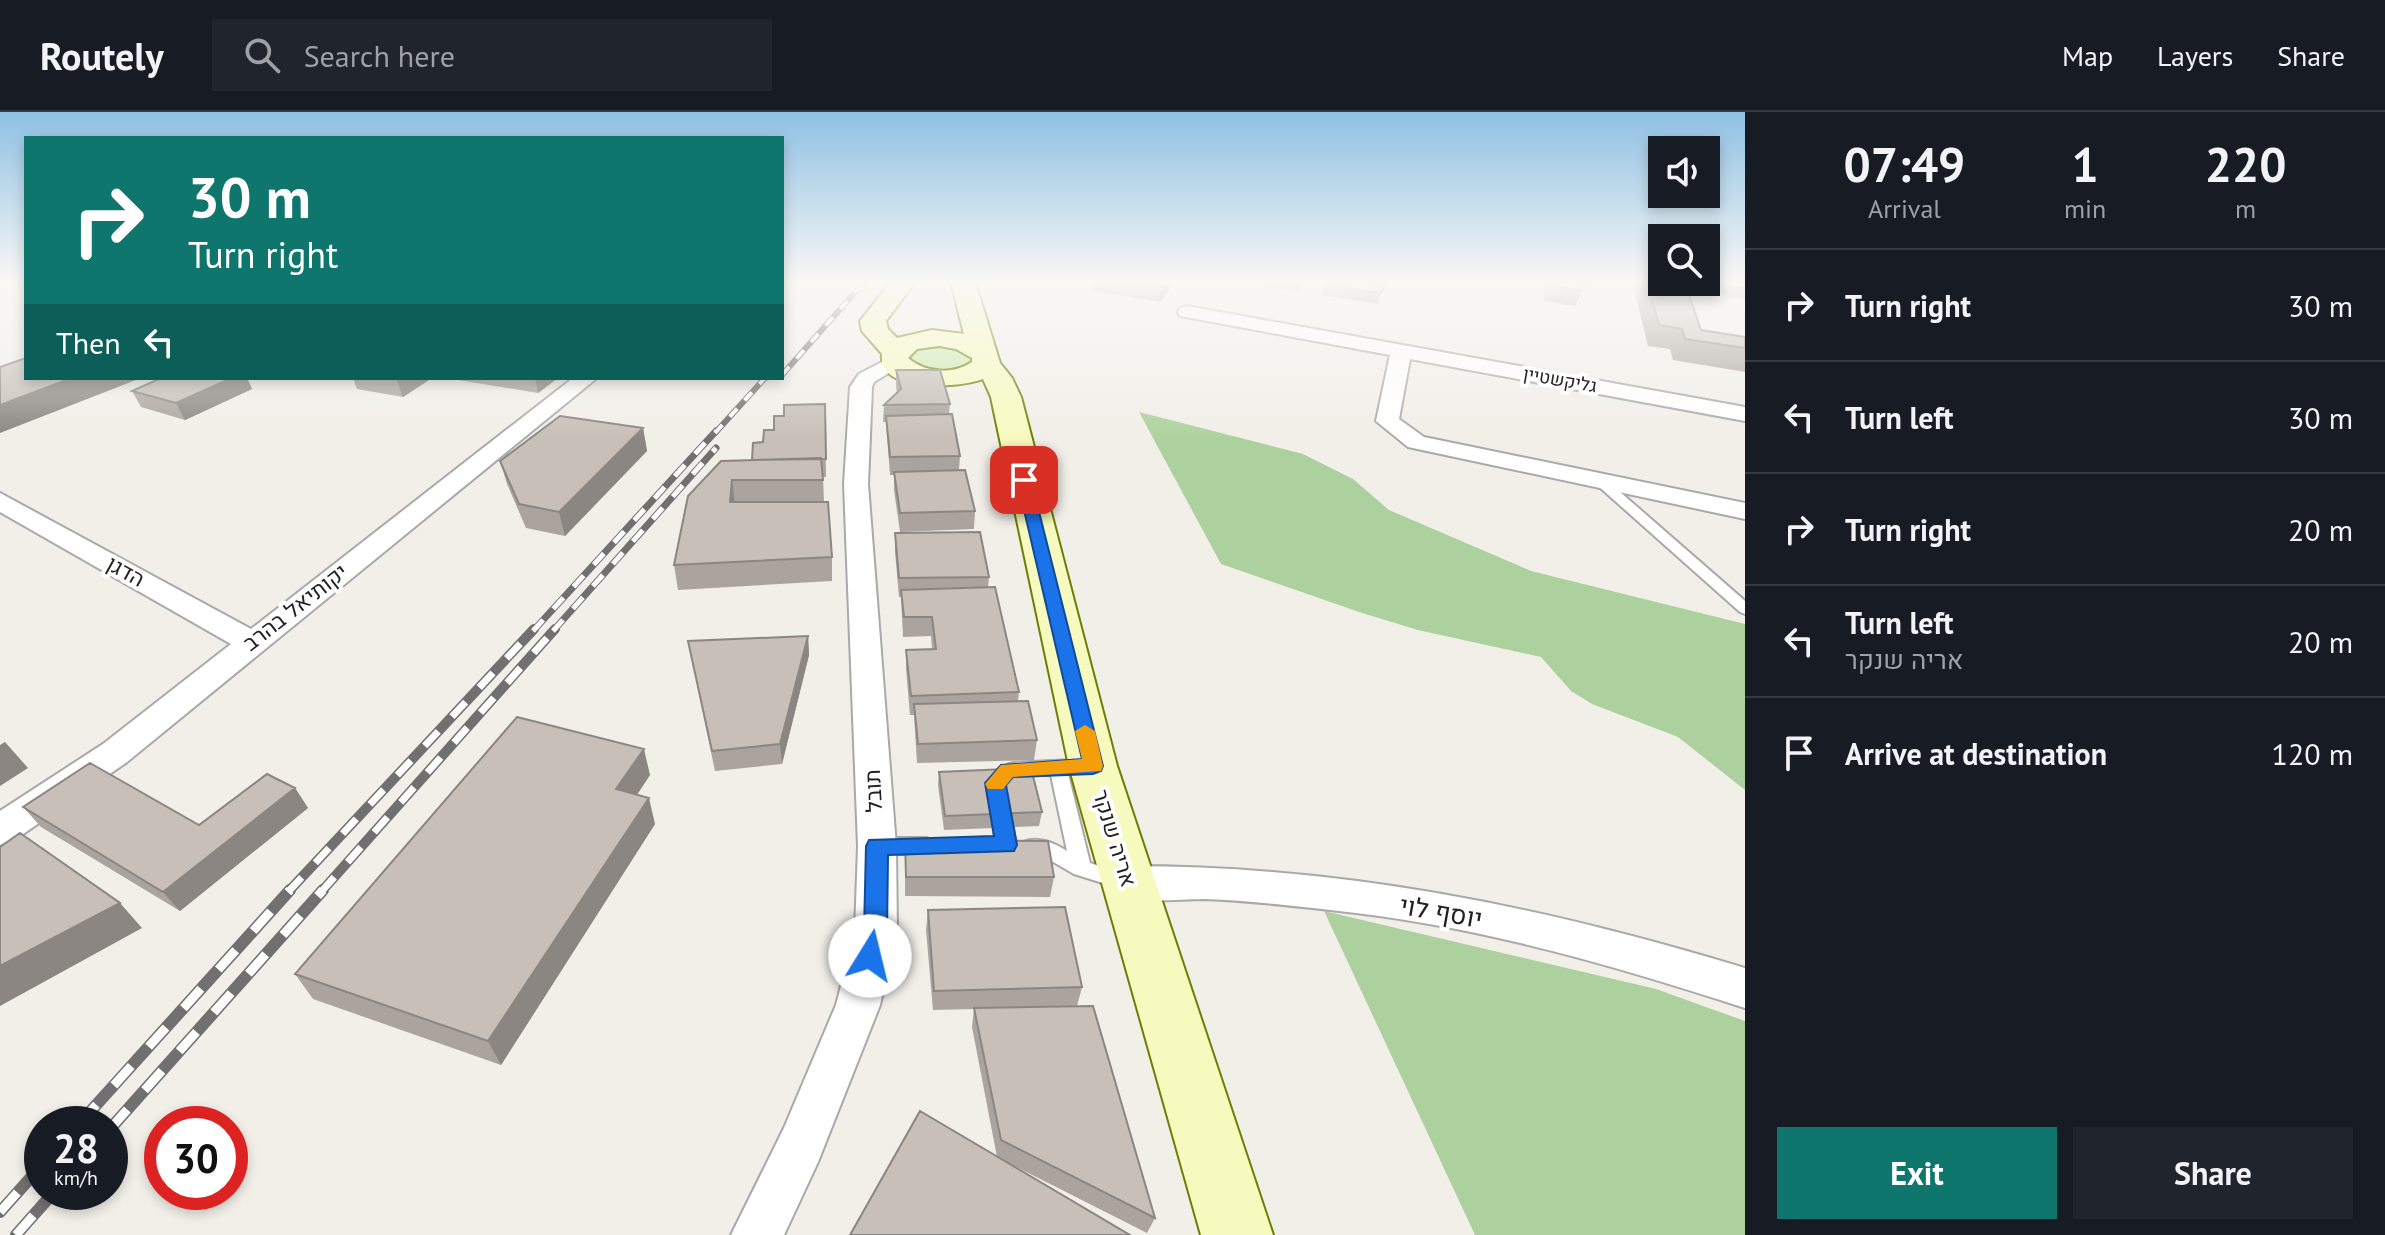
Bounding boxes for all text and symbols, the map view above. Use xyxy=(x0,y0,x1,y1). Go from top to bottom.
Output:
search box xyxy=(212,19,772,91)
text: Routely xyxy=(40,31,164,80)
icon: search xyxy=(240,33,284,77)
text: Search here xyxy=(304,36,455,75)
text: Map xyxy=(2062,37,2113,74)
text: Layers xyxy=(2157,37,2233,74)
text: Share xyxy=(2277,37,2345,74)
text: 07:49 xyxy=(1844,133,1965,195)
text: 1 xyxy=(2071,133,2099,195)
text: 220 xyxy=(2205,133,2286,195)
map controls xyxy=(1648,136,1720,296)
button: sound xyxy=(1648,136,1720,208)
text: 30 m xyxy=(188,161,311,233)
icon: right xyxy=(56,168,160,272)
text: Arrival xyxy=(1868,192,1941,225)
text: min xyxy=(2064,192,2106,225)
text: m xyxy=(2235,192,2256,225)
button: search xyxy=(1648,224,1720,296)
text: Turn right xyxy=(188,231,338,278)
icon: right xyxy=(1777,283,1821,327)
text: Turn right xyxy=(1845,286,1971,325)
text: 30 m xyxy=(2288,286,2353,325)
icon: left xyxy=(137,320,181,364)
text: Then xyxy=(56,323,121,362)
street label: גליקשטיין xyxy=(1522,362,1599,397)
icon: left xyxy=(1777,395,1821,439)
text: Turn left xyxy=(1845,398,1953,437)
text: 30 m xyxy=(2288,398,2353,437)
pin xyxy=(990,446,1058,514)
icon: arrive xyxy=(1002,458,1046,502)
icon: right xyxy=(1777,507,1821,551)
text: Turn right xyxy=(1845,510,1971,549)
text: 20 m xyxy=(2288,510,2353,549)
street label: הדגן xyxy=(102,549,150,593)
street label: יקותיאל בהרב xyxy=(237,557,353,657)
text: Turn left xyxy=(1845,603,1953,642)
icon: left xyxy=(1777,619,1821,663)
text: 20 m xyxy=(2288,622,2353,661)
text: אריה שנקר xyxy=(1845,643,1964,676)
icon: arrive xyxy=(1777,731,1821,775)
text: Arrive at destination xyxy=(1845,734,2107,773)
text: 120 m xyxy=(2272,734,2353,773)
street label: תובל xyxy=(858,769,888,813)
street label: אריה שנקר xyxy=(1087,786,1143,890)
street label: יוסף לוי xyxy=(1397,888,1485,935)
position arrow xyxy=(828,914,912,998)
speed limit sign: 30 xyxy=(144,1106,248,1210)
text: 28 xyxy=(53,1122,99,1174)
button: Exit xyxy=(1777,1127,2057,1219)
button: Share xyxy=(2073,1127,2353,1219)
text: km/h xyxy=(54,1165,98,1191)

